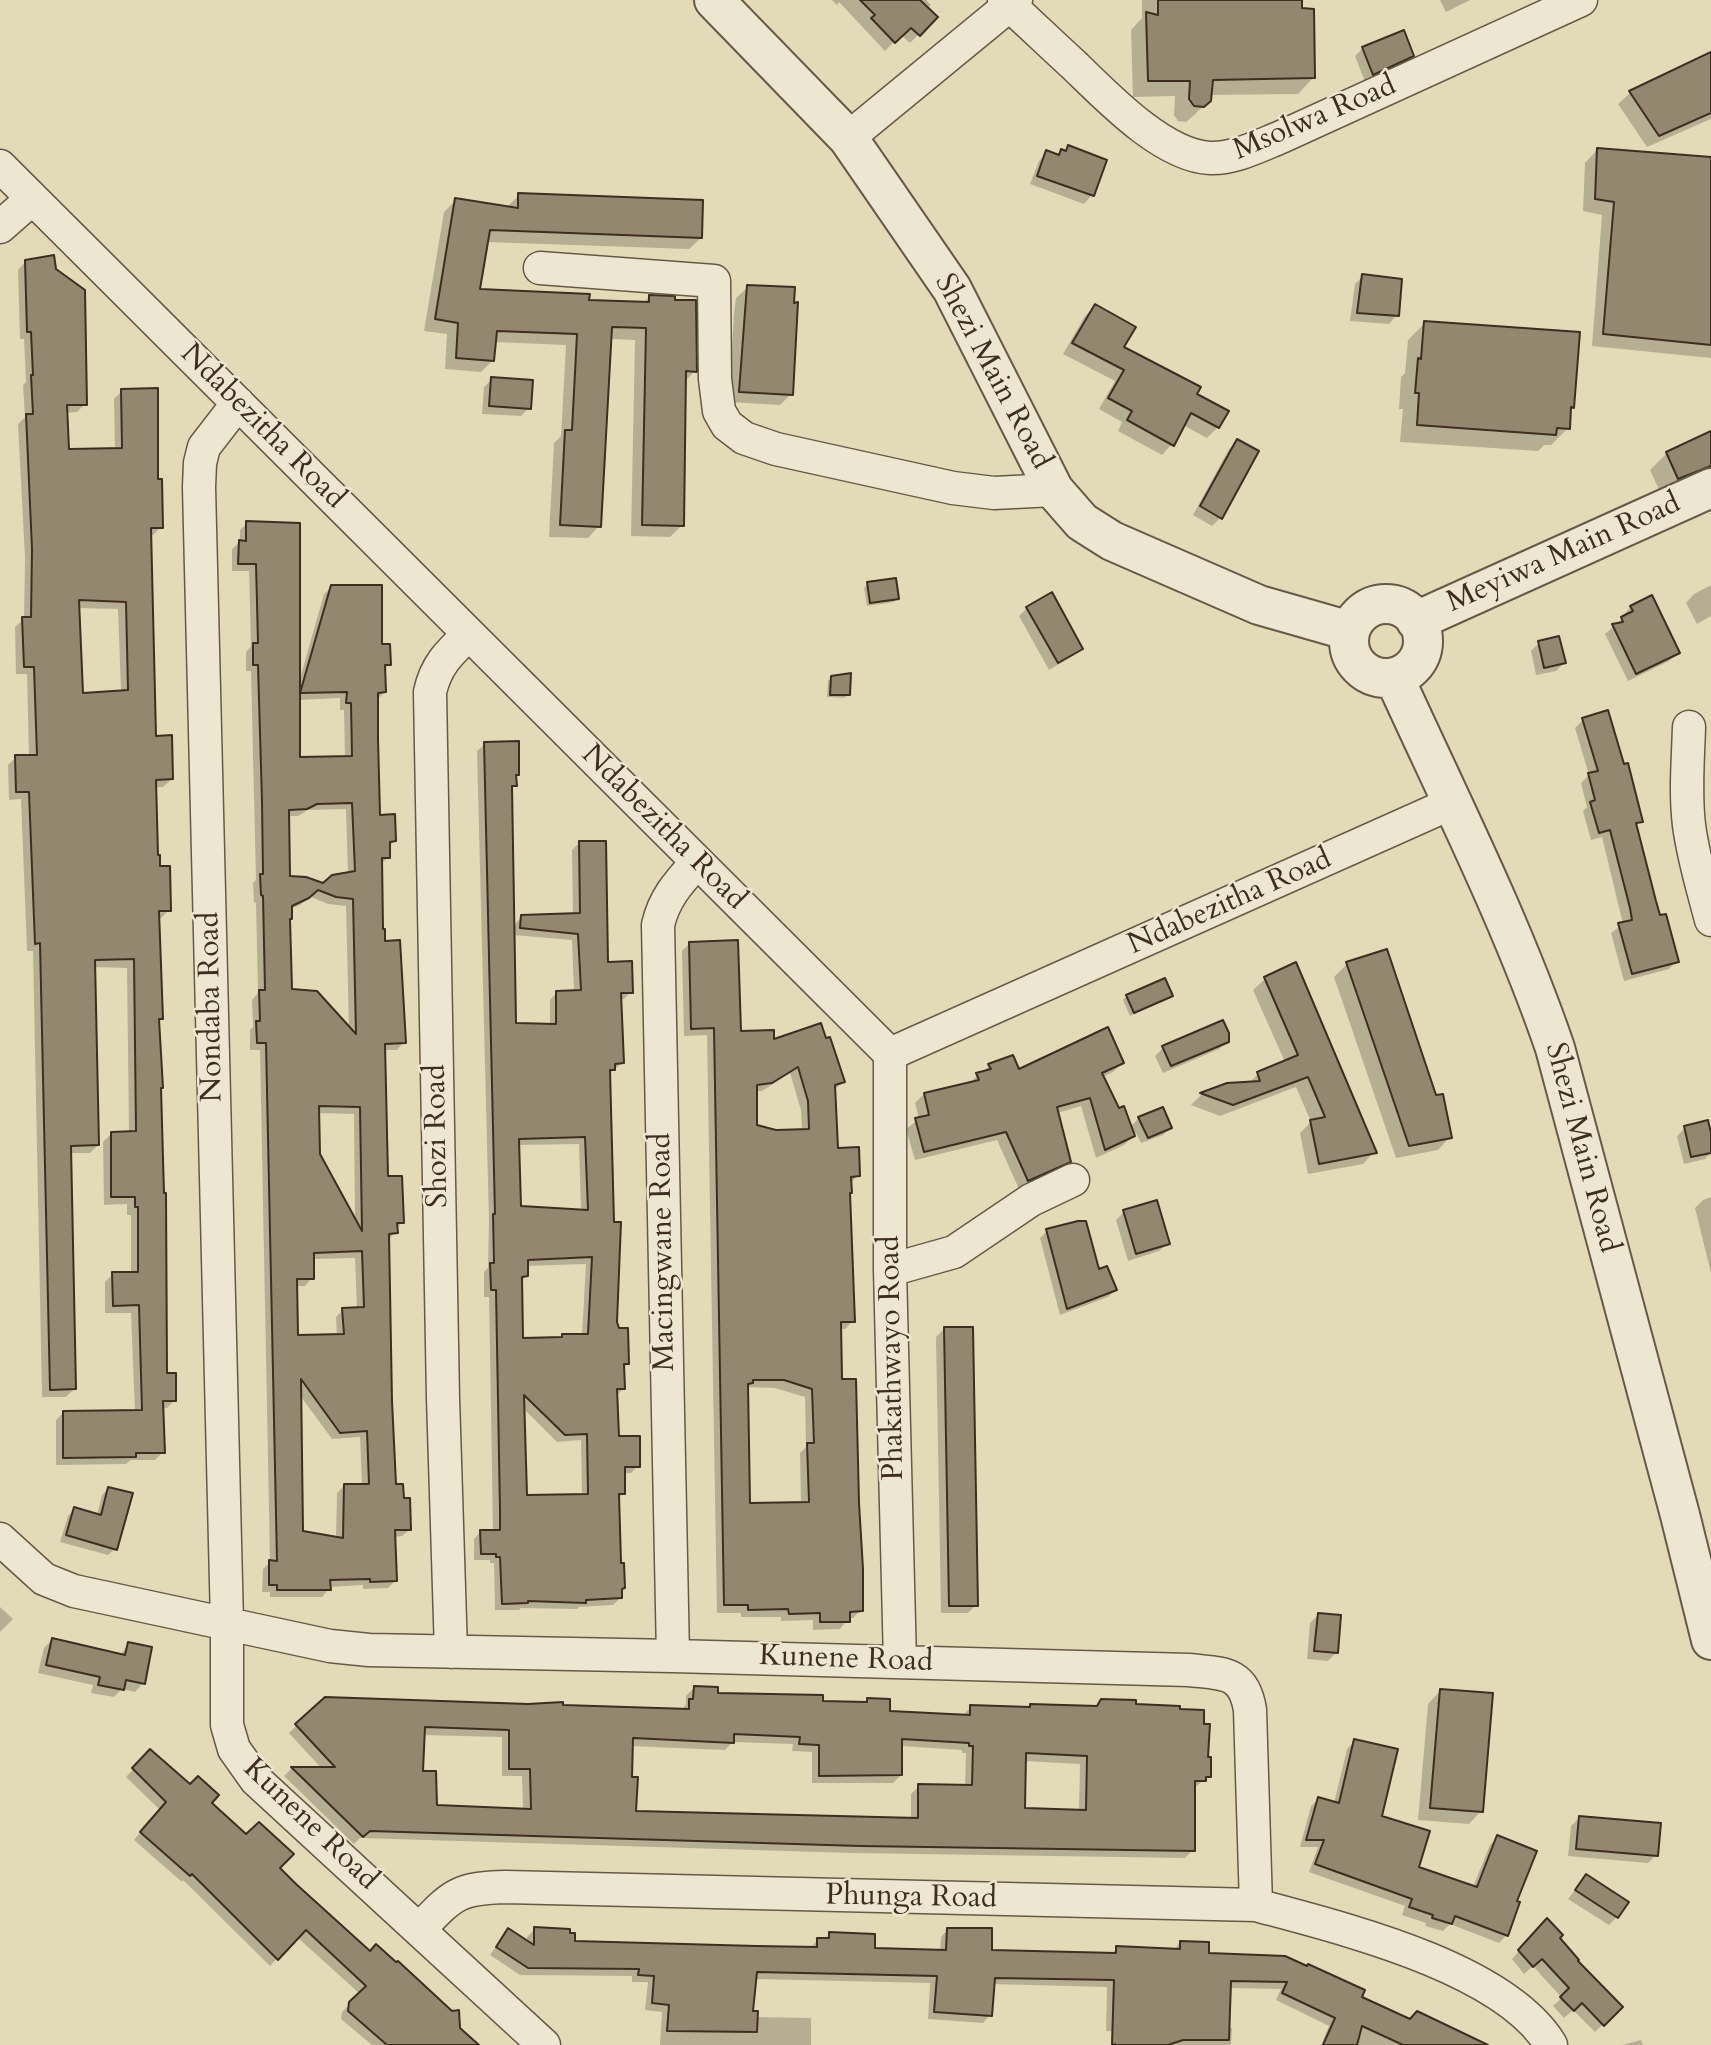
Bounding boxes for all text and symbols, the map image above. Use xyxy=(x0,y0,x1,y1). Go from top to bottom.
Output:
street label: Msolwa Road xyxy=(1228,69,1402,169)
street label: Shezi Main Road xyxy=(925,268,1059,476)
street label: Ndabezitha Road xyxy=(172,337,352,517)
street label: Meyiwa Main Road xyxy=(1442,486,1686,622)
street label: Ndabezitha Road xyxy=(573,738,753,918)
street label: Ndabezitha Road xyxy=(1123,842,1337,964)
street label: Nondaba Road xyxy=(192,911,232,1103)
street label: Shezi Main Road xyxy=(1536,1039,1626,1257)
street label: Shozi Road xyxy=(419,1064,457,1208)
street label: Macingwane Road xyxy=(644,1132,684,1372)
street label: Phakathwayo Road xyxy=(873,1235,913,1481)
street label: Kunene Road xyxy=(758,1639,934,1681)
street label: Kunene Road xyxy=(235,1752,385,1898)
street label: Phunga Road xyxy=(825,1879,997,1917)

